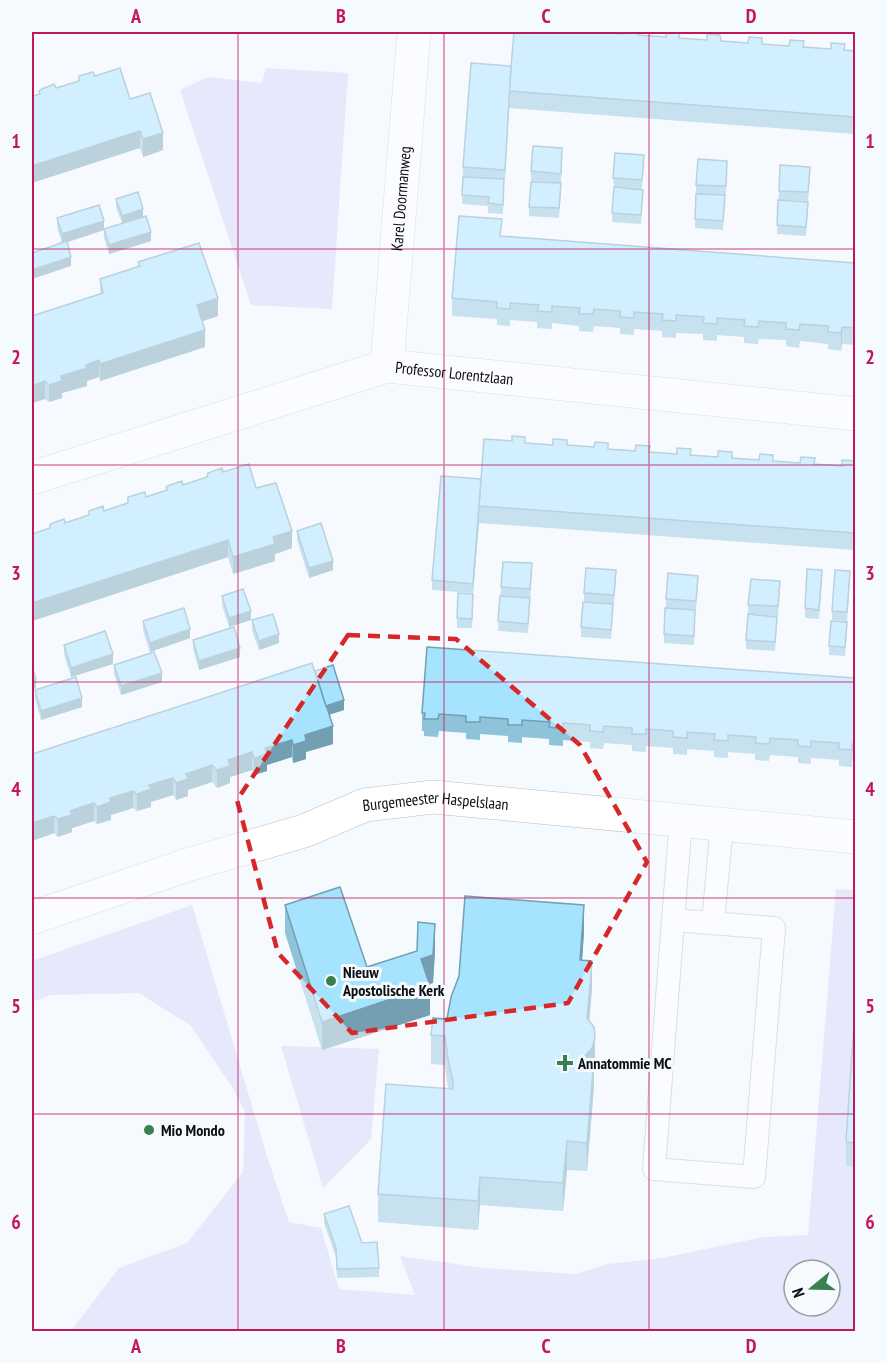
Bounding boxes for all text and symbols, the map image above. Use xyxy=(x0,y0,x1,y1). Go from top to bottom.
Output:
text: A xyxy=(130,3,142,29)
text: B xyxy=(336,3,346,29)
text: C xyxy=(541,3,551,29)
text: D xyxy=(746,3,757,29)
text: 1 xyxy=(11,128,21,154)
text: 1 xyxy=(865,128,875,154)
street label: Karel Doormanweg xyxy=(386,145,415,252)
text: 2 xyxy=(11,344,21,370)
text: 2 xyxy=(865,344,875,370)
street label: Professor Lorentzlaan xyxy=(394,357,514,389)
text: 3 xyxy=(11,560,21,586)
text: 3 xyxy=(865,560,875,586)
text: 4 xyxy=(11,776,21,802)
text: 4 xyxy=(865,776,875,802)
street label: Burgemeester Haspelslaan xyxy=(362,787,510,815)
place label: Nieuw Apostolische Kerk xyxy=(342,962,445,1000)
marker: Nieuw Apostolische Kerk xyxy=(324,974,338,988)
text: 5 xyxy=(11,993,21,1019)
text: 5 xyxy=(865,993,875,1019)
place label: Annatommie MC xyxy=(577,1053,672,1073)
marker: Annatommie MC xyxy=(556,1054,574,1072)
place label: Mio Mondo xyxy=(161,1120,225,1140)
marker: Mio Mondo xyxy=(142,1123,156,1137)
text: 6 xyxy=(11,1209,21,1235)
text: 6 xyxy=(865,1209,875,1235)
north arrow xyxy=(782,1258,842,1318)
text: N xyxy=(787,1286,809,1300)
text: A xyxy=(130,1333,142,1359)
text: B xyxy=(336,1333,346,1359)
text: C xyxy=(541,1333,551,1359)
text: D xyxy=(746,1333,757,1359)

